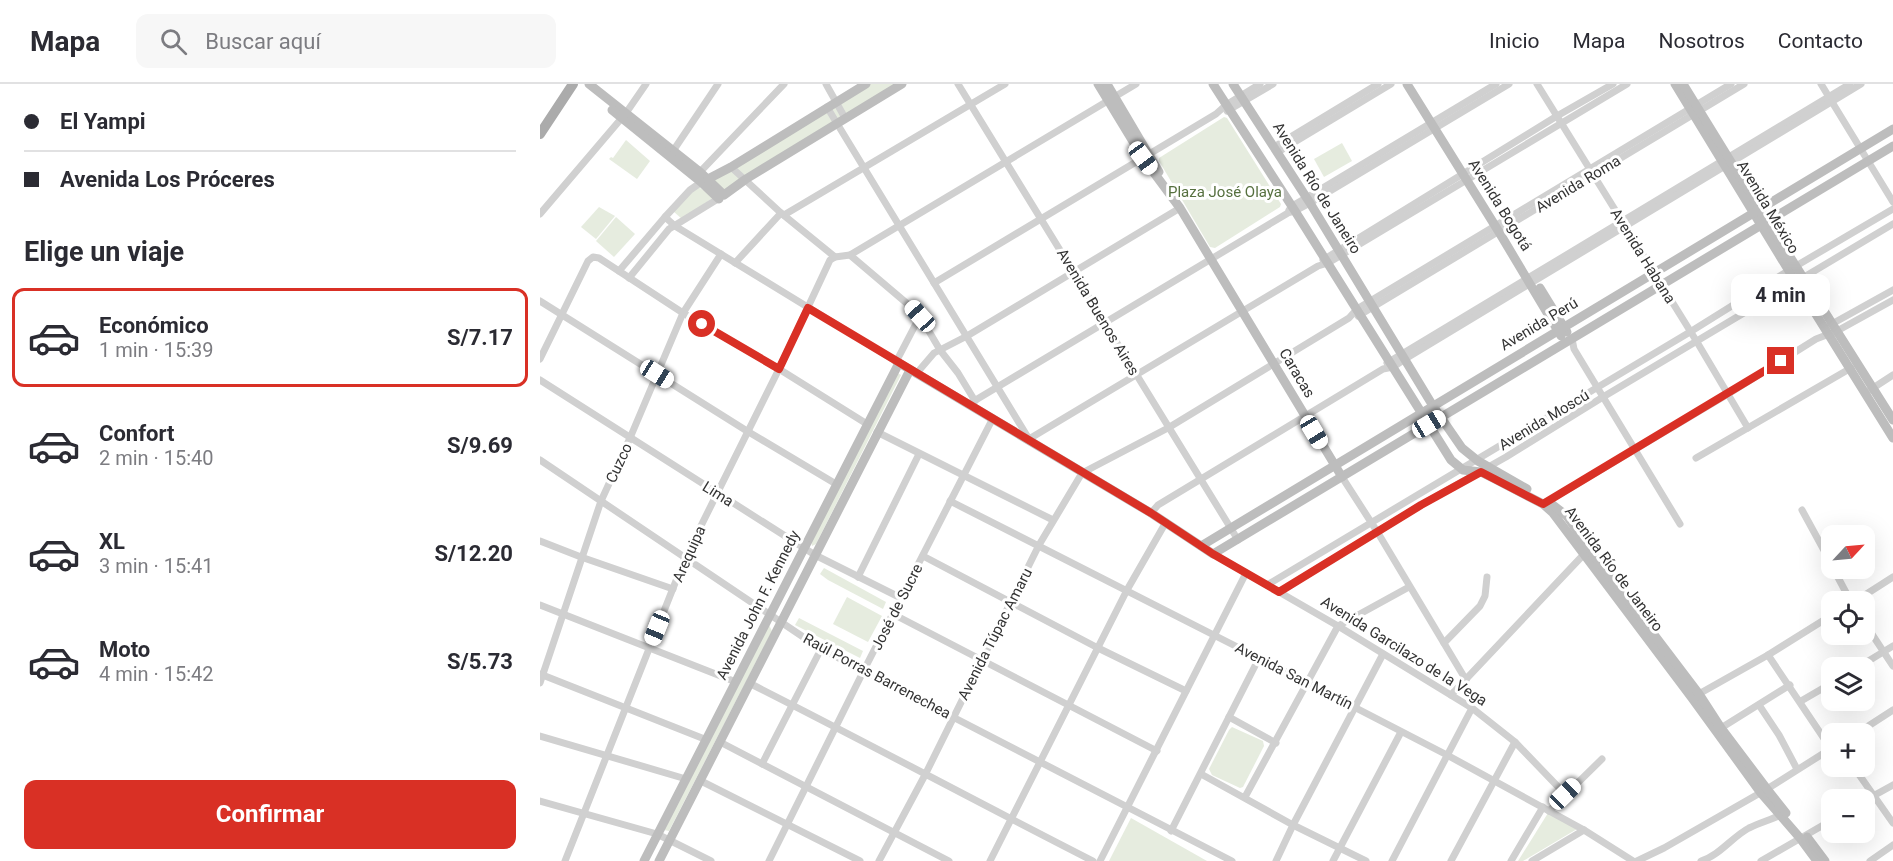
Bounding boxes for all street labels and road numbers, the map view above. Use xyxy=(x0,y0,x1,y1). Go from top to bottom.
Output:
street label: Avenida Río de Janeiro xyxy=(1269,119,1365,257)
street label: Avenida Roma xyxy=(1532,152,1624,216)
street label: Avenida Bogotá xyxy=(1465,156,1535,254)
street label: Avenida México xyxy=(1733,157,1803,257)
street label: Avenida Habana xyxy=(1607,205,1679,307)
street label: Avenida Buenos Aires xyxy=(1053,245,1143,379)
street label: Avenida Perú xyxy=(1497,294,1581,354)
street label: Caracas xyxy=(1275,345,1319,401)
street label: Avenida Moscú xyxy=(1496,386,1592,454)
street label: Cuzco xyxy=(602,440,636,486)
street label: Lima xyxy=(699,478,737,510)
street label: Avenida Río de Janeiro xyxy=(1561,503,1667,635)
street label: Arequipa xyxy=(669,523,709,585)
street label: Avenida John F. Kennedy xyxy=(712,527,804,683)
street label: José de Sucre xyxy=(868,561,926,653)
street label: Avenida Túpac Amaru xyxy=(954,565,1036,703)
street label: Avenida Garcilazo de la Vega xyxy=(1318,592,1490,710)
street label: Raúl Porras Barrenechea xyxy=(800,629,954,723)
street label: Avenida San Martín xyxy=(1232,639,1356,713)

